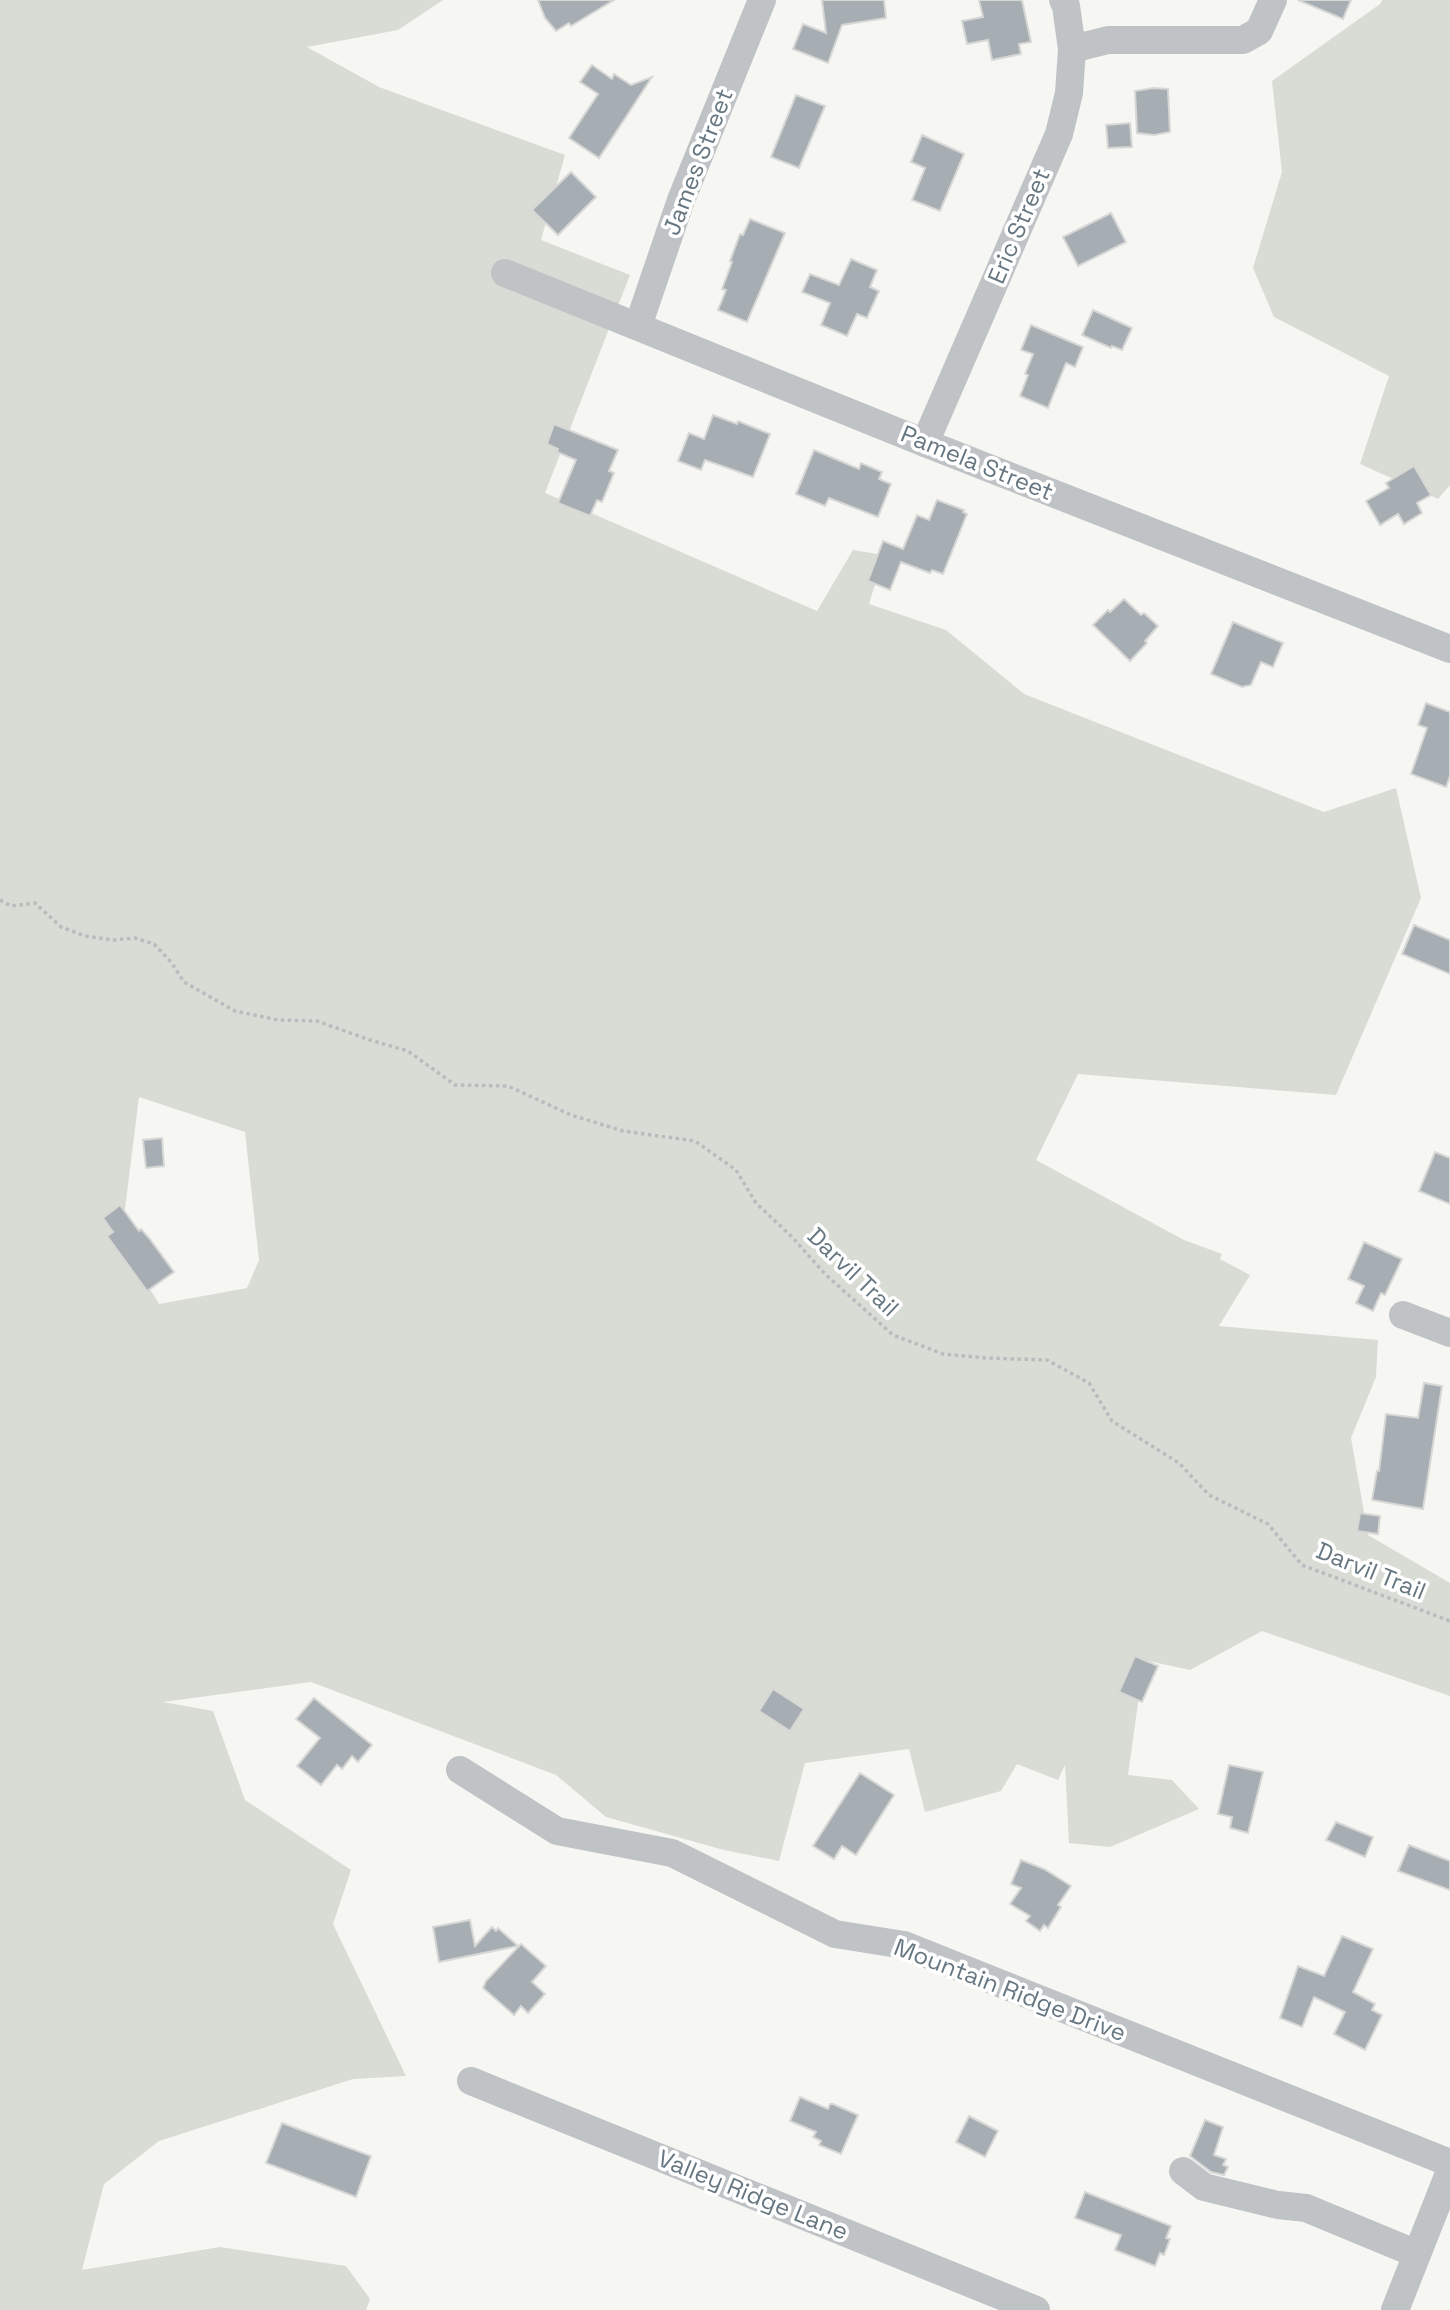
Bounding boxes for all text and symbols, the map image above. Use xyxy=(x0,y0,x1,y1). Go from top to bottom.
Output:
street label: James Street xyxy=(655,84,740,239)
street label: Eric Street xyxy=(980,163,1057,288)
street label: Pamela Street xyxy=(896,418,1058,507)
street label: Darvil Trail xyxy=(801,1220,906,1323)
street label: Darvil Trail xyxy=(1312,1535,1431,1607)
street label: Mountain Ridge Drive xyxy=(890,1931,1131,2048)
street label: Valley Ridge Lane xyxy=(653,2142,853,2247)

